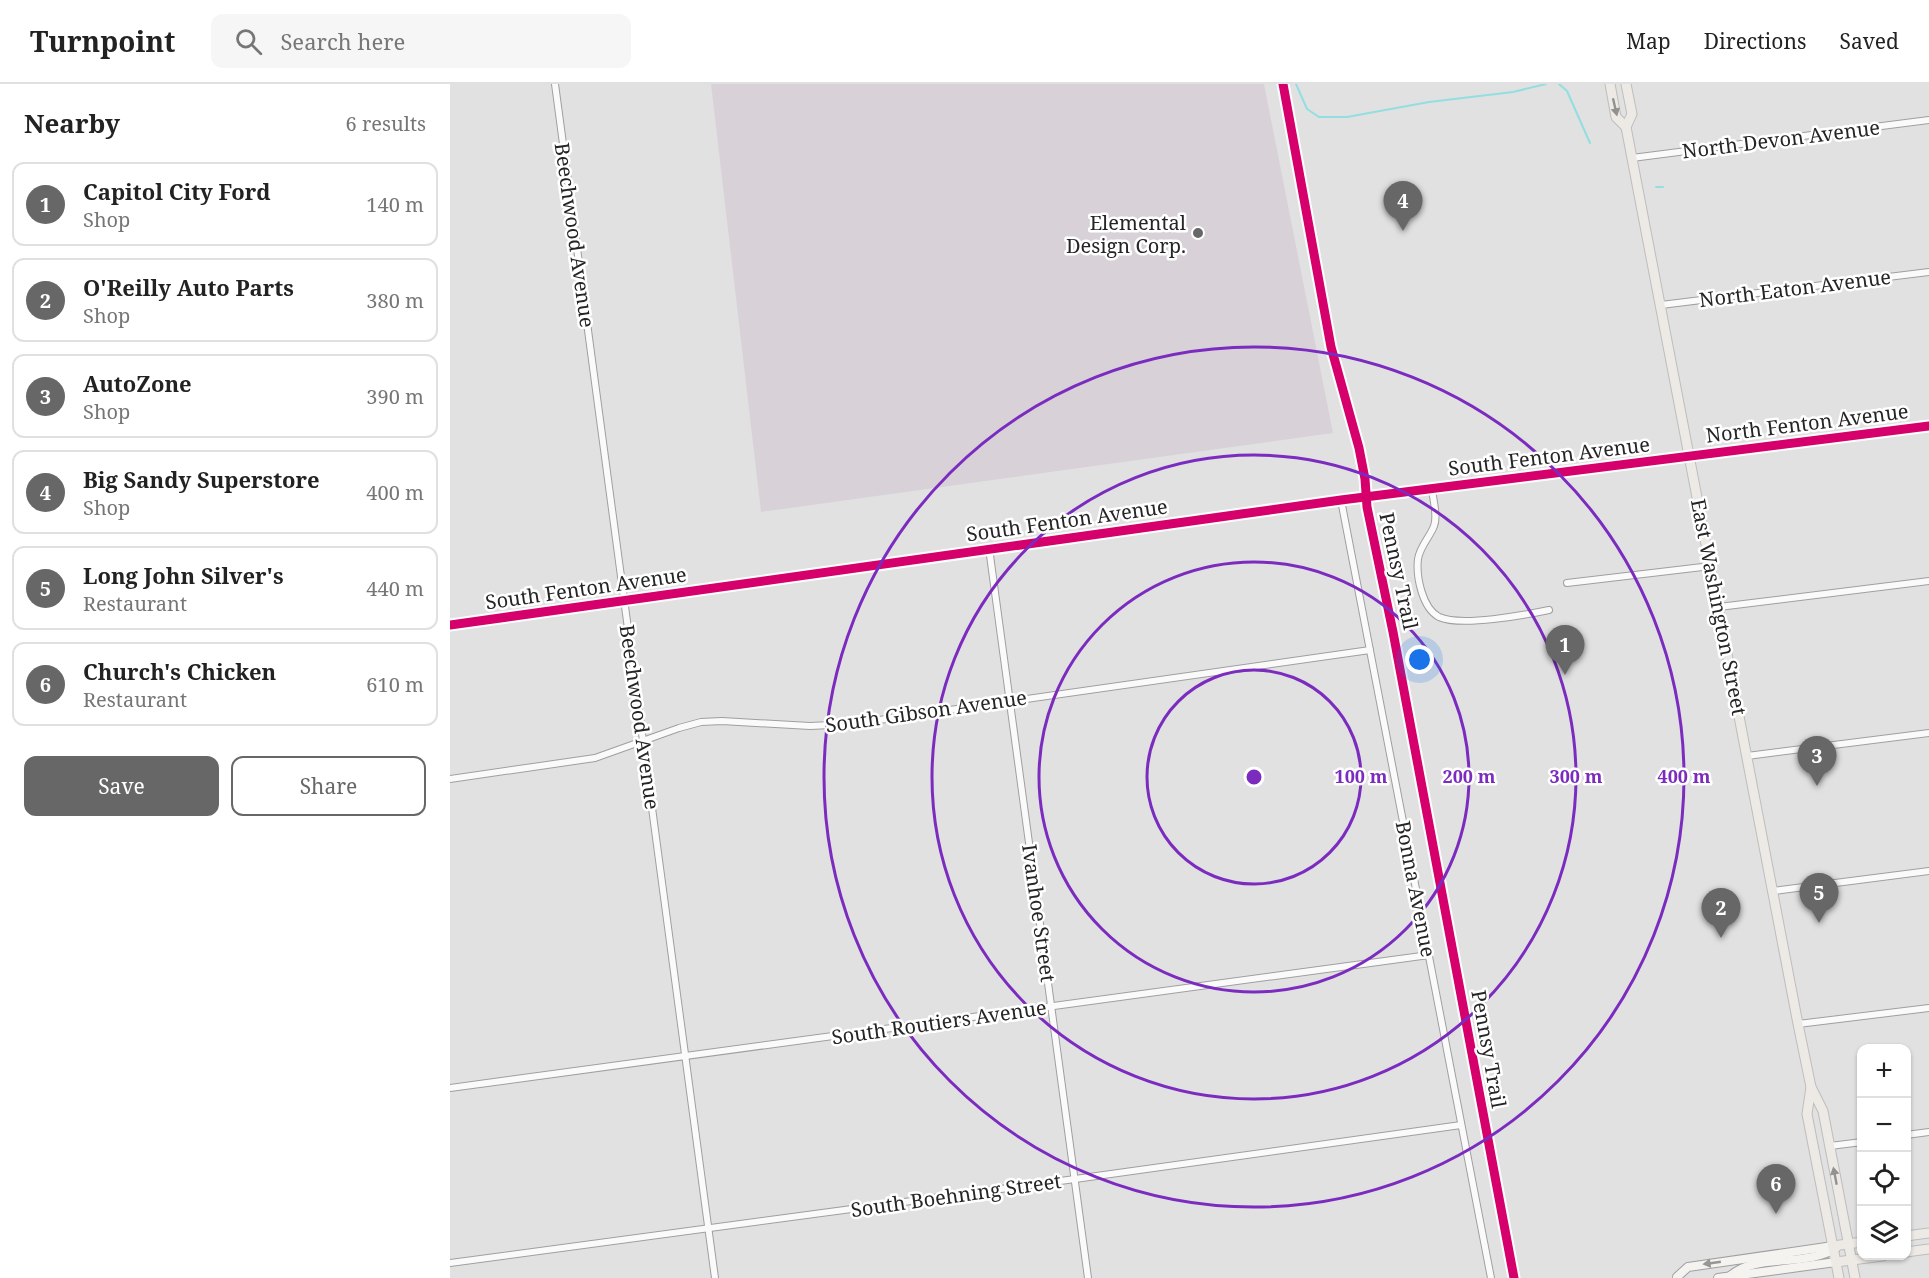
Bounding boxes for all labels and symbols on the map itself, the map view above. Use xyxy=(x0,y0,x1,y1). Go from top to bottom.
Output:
one-way arrow xyxy=(1610,98,1620,116)
street label: North Devon Avenue xyxy=(1681,113,1881,165)
street label: Beechwood Avenue xyxy=(549,141,601,329)
pin: 4 xyxy=(1384,182,1422,231)
place label: Elemental Design Corp. xyxy=(1066,209,1186,259)
marker: Elemental Design Corp. xyxy=(1191,226,1205,240)
street label: North Eaton Avenue xyxy=(1698,263,1892,313)
street label: North Fenton Avenue xyxy=(1704,397,1910,449)
street label: South Fenton Avenue xyxy=(1447,430,1651,482)
street label: South Fenton Avenue xyxy=(965,493,1169,547)
street label: East Washington Street xyxy=(1685,496,1753,718)
street label: Pennsy Trail xyxy=(1373,510,1425,632)
street label: South Fenton Avenue xyxy=(484,561,688,615)
street label: Beechwood Avenue xyxy=(614,623,666,811)
pin: 1 xyxy=(1546,626,1584,675)
your location xyxy=(1405,645,1434,674)
street label: South Gibson Avenue xyxy=(824,683,1028,739)
pin: 3 xyxy=(1798,736,1836,786)
text: 100 m xyxy=(1335,764,1388,788)
text: 200 m xyxy=(1443,764,1496,788)
text: 300 m xyxy=(1550,764,1603,788)
text: 400 m xyxy=(1658,764,1711,788)
centre of rings xyxy=(1244,767,1264,787)
street label: Bonna Avenue xyxy=(1390,819,1442,959)
street label: Ivanhoe Street xyxy=(1016,842,1062,984)
pin: 5 xyxy=(1800,874,1838,923)
pin: 2 xyxy=(1702,888,1740,938)
street label: Pennsy Trail xyxy=(1465,988,1513,1110)
street label: South Routiers Avenue xyxy=(830,994,1048,1050)
pin: 6 xyxy=(1756,1164,1796,1214)
one-way arrow xyxy=(1830,1166,1839,1185)
street label: South Boehning Street xyxy=(849,1167,1063,1223)
one-way arrow xyxy=(1703,1259,1722,1268)

